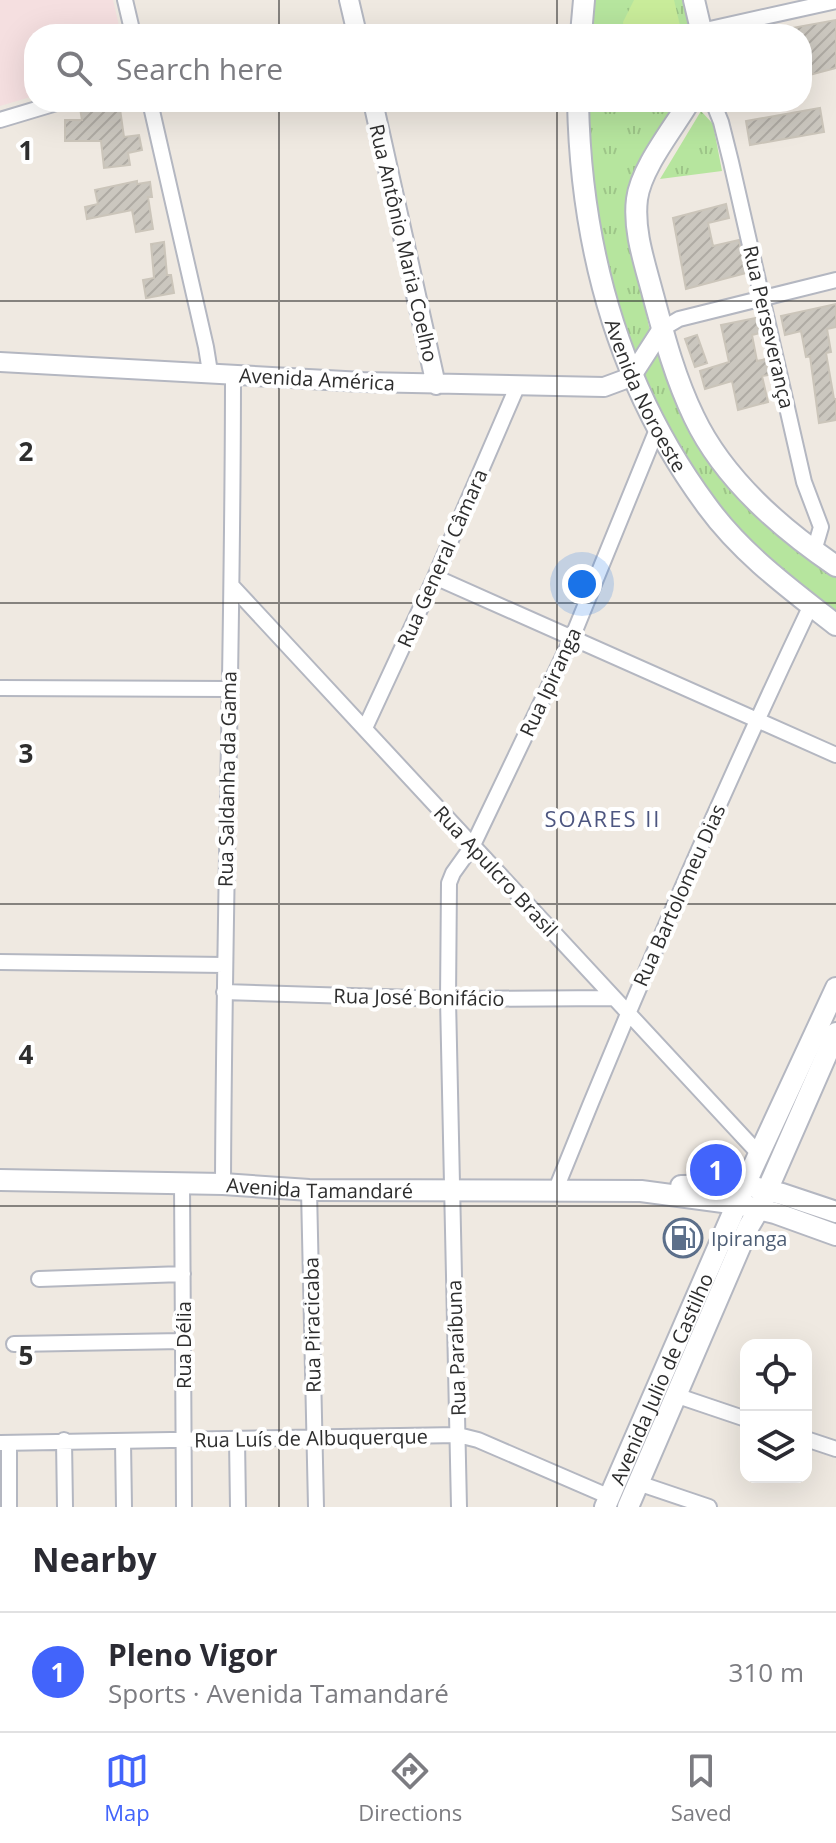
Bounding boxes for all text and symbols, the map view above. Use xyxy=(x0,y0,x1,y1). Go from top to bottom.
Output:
search box xyxy=(24,24,812,112)
icon: search xyxy=(52,46,96,90)
text: Search here xyxy=(116,48,283,89)
street label: Rua Antônio Maria Coelho xyxy=(363,121,445,365)
text: 1 xyxy=(19,132,33,168)
street label: Rua Perseverança xyxy=(737,243,801,411)
street label: Avenida Noroeste xyxy=(599,315,694,477)
street label: Avenida América xyxy=(238,361,396,397)
text: 2 xyxy=(19,433,34,469)
street label: Rua General Câmara xyxy=(391,465,493,651)
your location xyxy=(562,564,602,604)
street label: Rua Ipiranga xyxy=(513,623,587,741)
street label: Rua Saldanha da Gama xyxy=(212,671,242,887)
text: 3 xyxy=(19,735,33,771)
street label: Rua Apulcro Brasil xyxy=(428,800,564,942)
street label: Rua Bartolomeu Dias xyxy=(627,800,731,990)
district label: SOARES II xyxy=(545,803,661,833)
street label: Rua José Bonifácio xyxy=(333,982,505,1012)
text: 4 xyxy=(19,1036,34,1072)
pin: 1 xyxy=(690,1140,742,1200)
street label: Avenida Tamandaré xyxy=(226,1171,413,1204)
fuel station icon: Ipiranga xyxy=(662,1217,704,1259)
place label: Ipiranga xyxy=(711,1225,787,1252)
street label: Rua Piracicaba xyxy=(297,1257,327,1393)
street label: Avenida Julio de Castilho xyxy=(603,1269,719,1489)
street label: Rua Paraíbuna xyxy=(440,1279,472,1417)
street label: Rua Délia xyxy=(170,1301,197,1389)
text: 5 xyxy=(19,1337,33,1373)
map controls xyxy=(740,1339,812,1483)
button: locate xyxy=(740,1339,812,1411)
button: layers xyxy=(740,1411,812,1483)
street label: Rua Luís de Albuquerque xyxy=(194,1422,428,1454)
text: Nearby xyxy=(32,1536,157,1582)
text: Pleno Vigor xyxy=(108,1634,278,1675)
text: 1 xyxy=(51,1654,65,1690)
text: 310 m xyxy=(729,1654,804,1690)
text: Sports · Avenida Tamandaré xyxy=(108,1675,449,1711)
tab: Map xyxy=(104,1749,150,1827)
tab: Directions xyxy=(358,1749,462,1827)
tab: Saved xyxy=(671,1749,732,1827)

